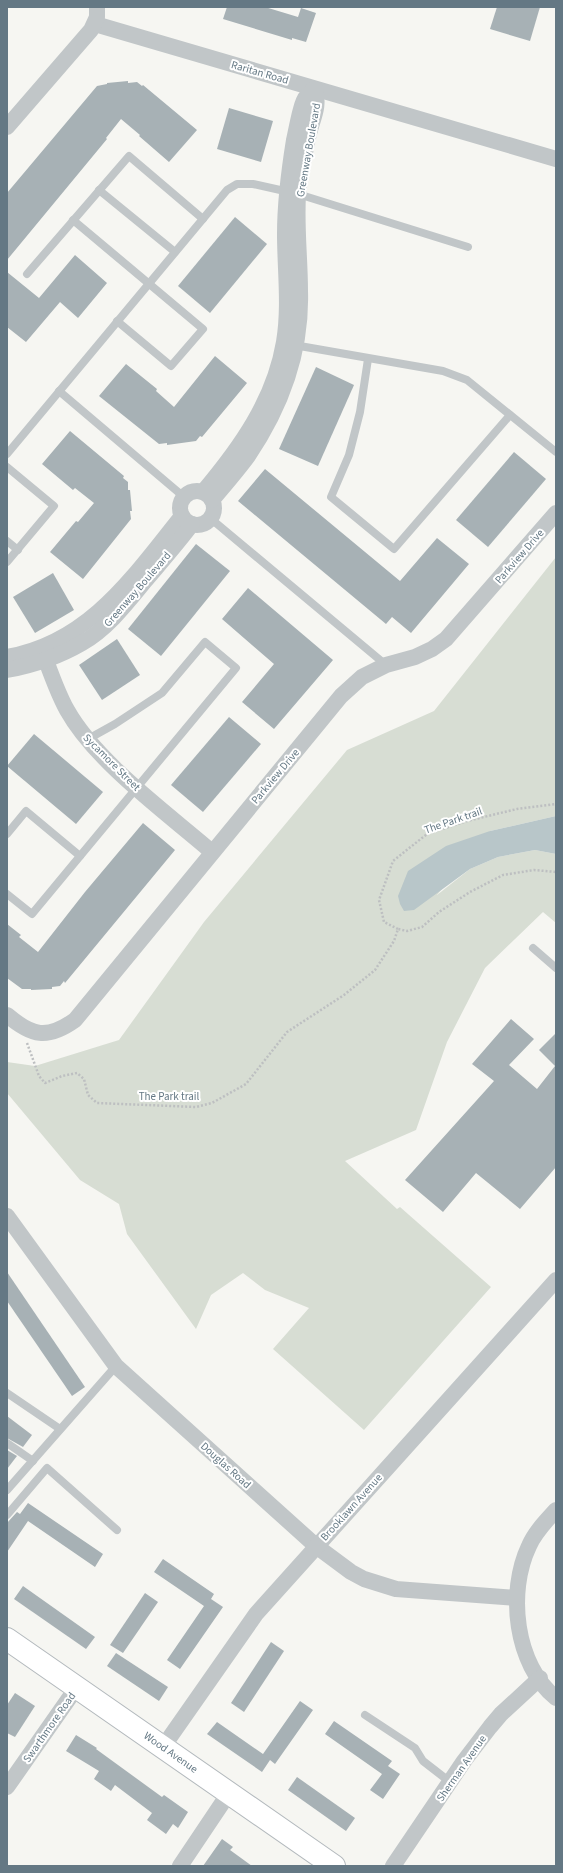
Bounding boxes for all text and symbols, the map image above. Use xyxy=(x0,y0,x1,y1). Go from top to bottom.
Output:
street label: Raritan Road xyxy=(229,57,290,88)
street label: Greenway Boulevard xyxy=(293,102,324,198)
street label: Parkview Drive xyxy=(491,525,548,587)
street label: Greenway Boulevard xyxy=(101,549,174,630)
street label: Sycamore Street xyxy=(80,730,144,795)
street label: Parkview Drive xyxy=(248,745,303,807)
street label: The Park trail xyxy=(422,803,484,837)
street label: The Park trail xyxy=(139,1089,200,1104)
street label: Douglas Road xyxy=(197,1439,254,1492)
street label: Brooklawn Avenue xyxy=(317,1470,386,1544)
street label: Swarthmore Road xyxy=(20,1689,79,1766)
street label: Wood Avenue xyxy=(141,1728,201,1777)
street label: Sherman Avenue xyxy=(433,1732,490,1805)

